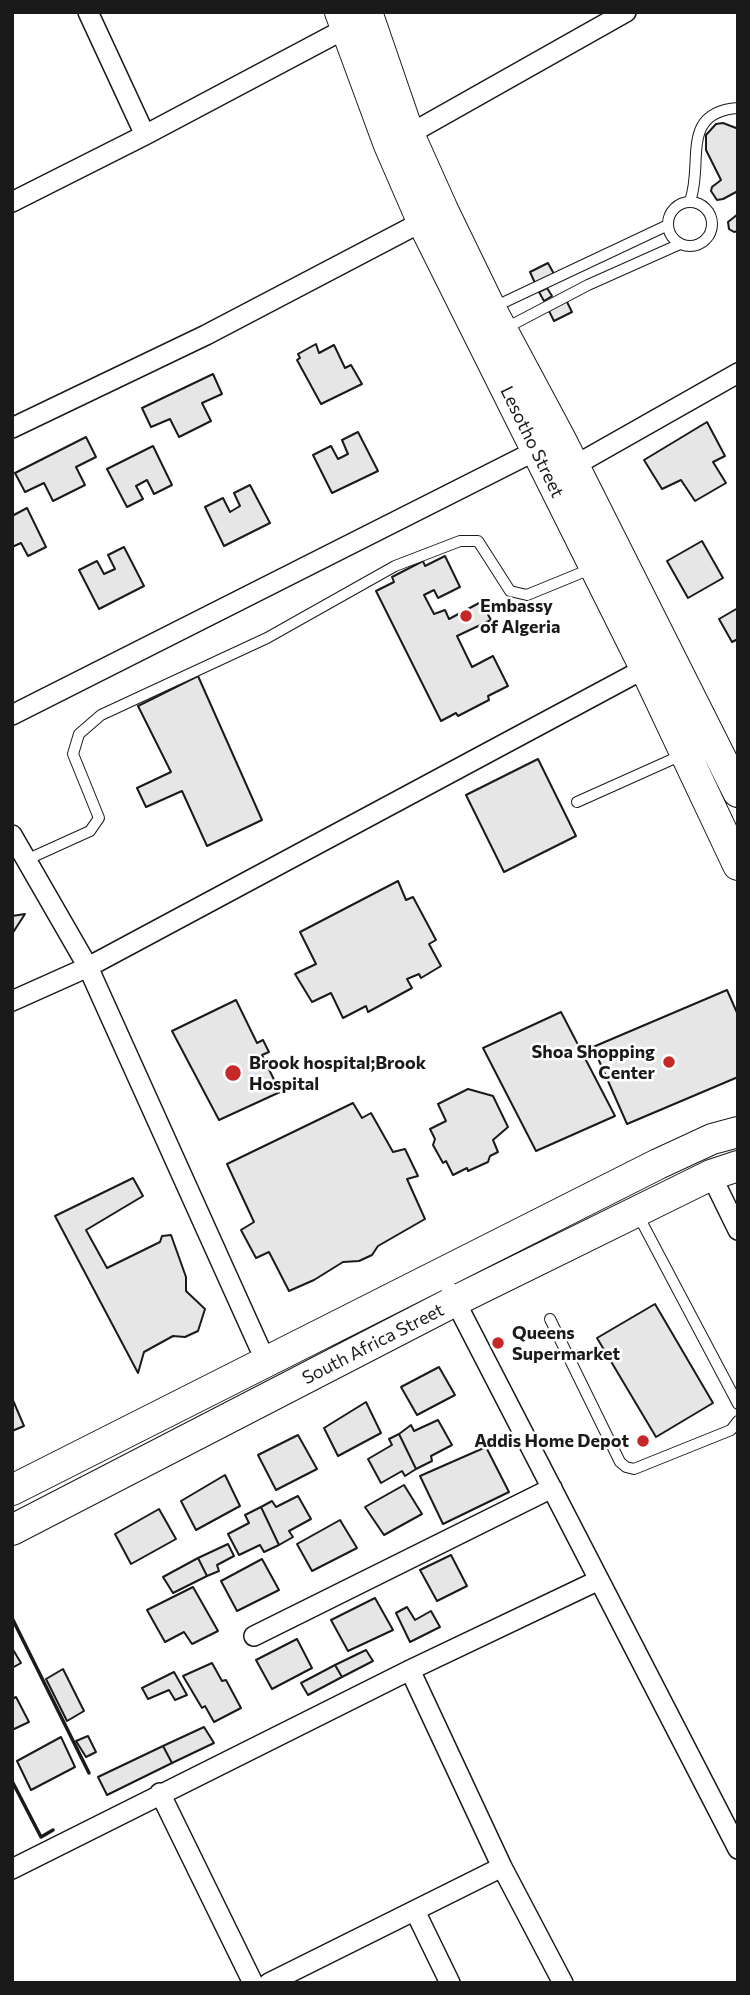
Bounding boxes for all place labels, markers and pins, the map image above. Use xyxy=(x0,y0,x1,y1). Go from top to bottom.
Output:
place label: Embassy of Algeria xyxy=(480,595,560,638)
marker: Embassy of Algeria xyxy=(458,608,474,624)
place label: Shoa Shopping Center xyxy=(531,1041,655,1084)
place label: Brook hospital;Brook Hospital xyxy=(249,1052,426,1094)
marker: Shoa Shopping Center xyxy=(661,1054,677,1070)
marker: Brook hospital;Brook Hospital xyxy=(223,1063,243,1083)
place label: Queens Supermarket xyxy=(512,1322,620,1364)
marker: Queens Supermarket xyxy=(490,1335,506,1351)
place label: Addis Home Depot xyxy=(474,1430,629,1452)
marker: Addis Home Depot xyxy=(635,1433,651,1449)

